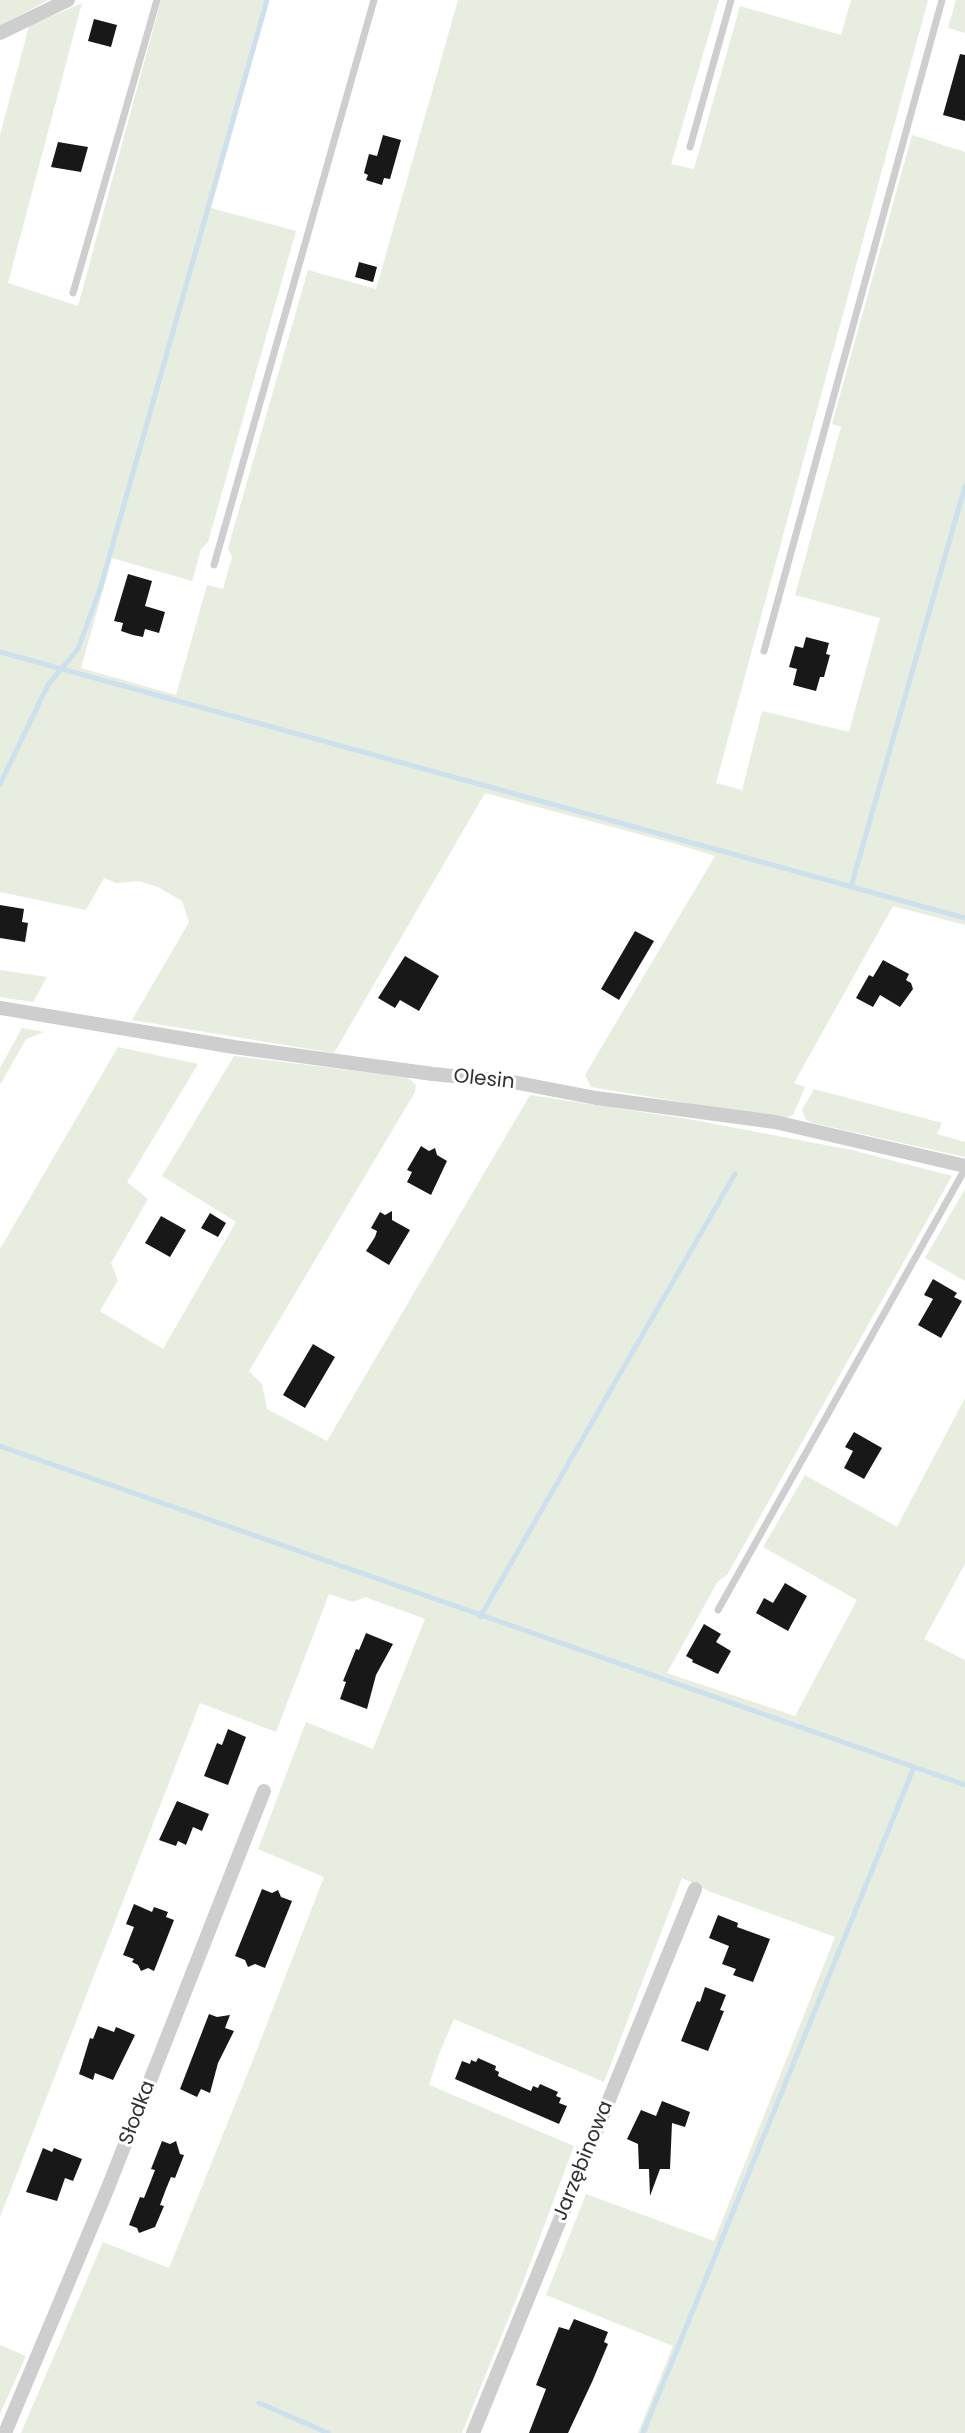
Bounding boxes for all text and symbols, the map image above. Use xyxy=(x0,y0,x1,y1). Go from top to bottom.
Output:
street label: Olesin xyxy=(452,1065,516,1095)
street label: Słodka xyxy=(115,2077,161,2149)
street label: Jarzębinowa xyxy=(549,2098,619,2224)

